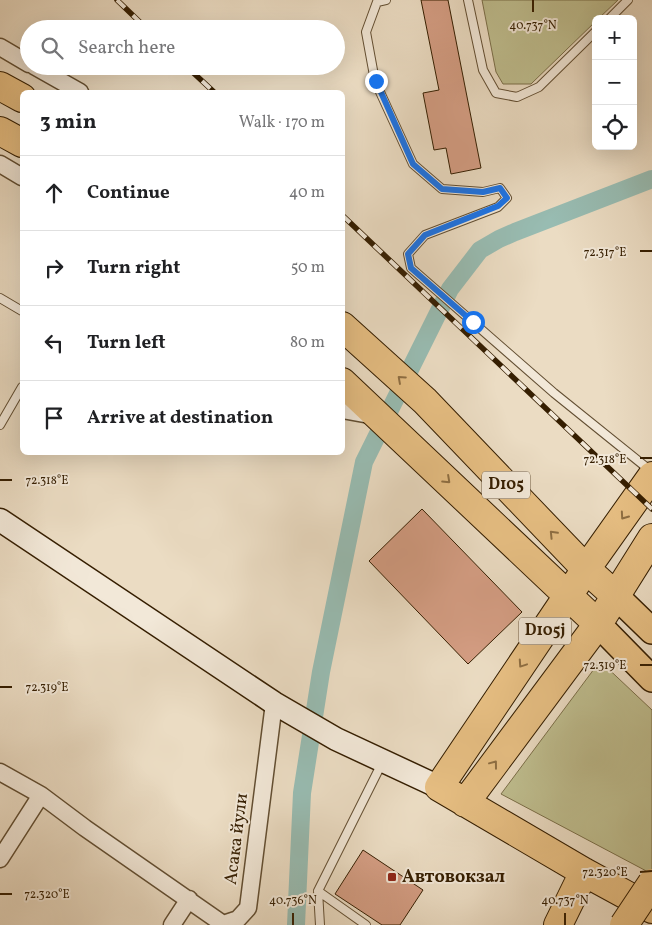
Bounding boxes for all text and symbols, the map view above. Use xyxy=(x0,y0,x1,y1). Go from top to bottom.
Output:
map controls xyxy=(592,15,637,150)
button: + xyxy=(592,15,637,60)
text: 40.737°N xyxy=(509,18,557,34)
search box xyxy=(20,20,345,75)
icon: search xyxy=(38,34,66,62)
text: Search here xyxy=(78,35,175,61)
button: − xyxy=(592,60,637,105)
route end xyxy=(365,70,388,93)
button: locate xyxy=(592,105,637,150)
text: 3 min xyxy=(40,108,96,137)
text: Walk · 170 m xyxy=(239,112,325,134)
icon: ahead xyxy=(40,179,68,207)
text: Continue xyxy=(87,180,170,206)
text: 40 m xyxy=(289,182,325,204)
text: 72.317°E xyxy=(584,245,626,261)
icon: right xyxy=(40,254,68,282)
text: Turn right xyxy=(87,255,180,281)
text: 50 m xyxy=(291,257,325,279)
route start xyxy=(462,311,485,334)
icon: left xyxy=(40,329,68,357)
text: Turn left xyxy=(87,330,166,356)
text: 80 m xyxy=(290,332,325,354)
one-way arrow xyxy=(398,376,407,385)
icon: arrive xyxy=(40,404,68,432)
text: Arrive at destination xyxy=(87,405,273,431)
text: 72.318°E xyxy=(584,452,626,468)
road number: D105 xyxy=(482,472,530,498)
text: 72.318°E xyxy=(26,473,68,489)
one-way arrow xyxy=(441,474,450,483)
one-way arrow xyxy=(621,510,630,520)
one-way arrow xyxy=(550,531,559,540)
road number: D105j xyxy=(519,618,571,644)
text: 72.319°E xyxy=(584,658,626,674)
one-way arrow xyxy=(519,659,528,668)
text: 72.319°E xyxy=(26,680,68,696)
one-way arrow xyxy=(489,761,497,770)
street label: Асака йули xyxy=(219,792,255,886)
place label: Автовокзал xyxy=(402,865,505,890)
text: 72.320°E xyxy=(582,865,628,881)
marker: Автовокзал xyxy=(386,871,398,883)
text: 72.320°E xyxy=(24,887,70,903)
text: 40.736°N xyxy=(269,893,317,909)
text: 40.737°N xyxy=(541,893,589,909)

